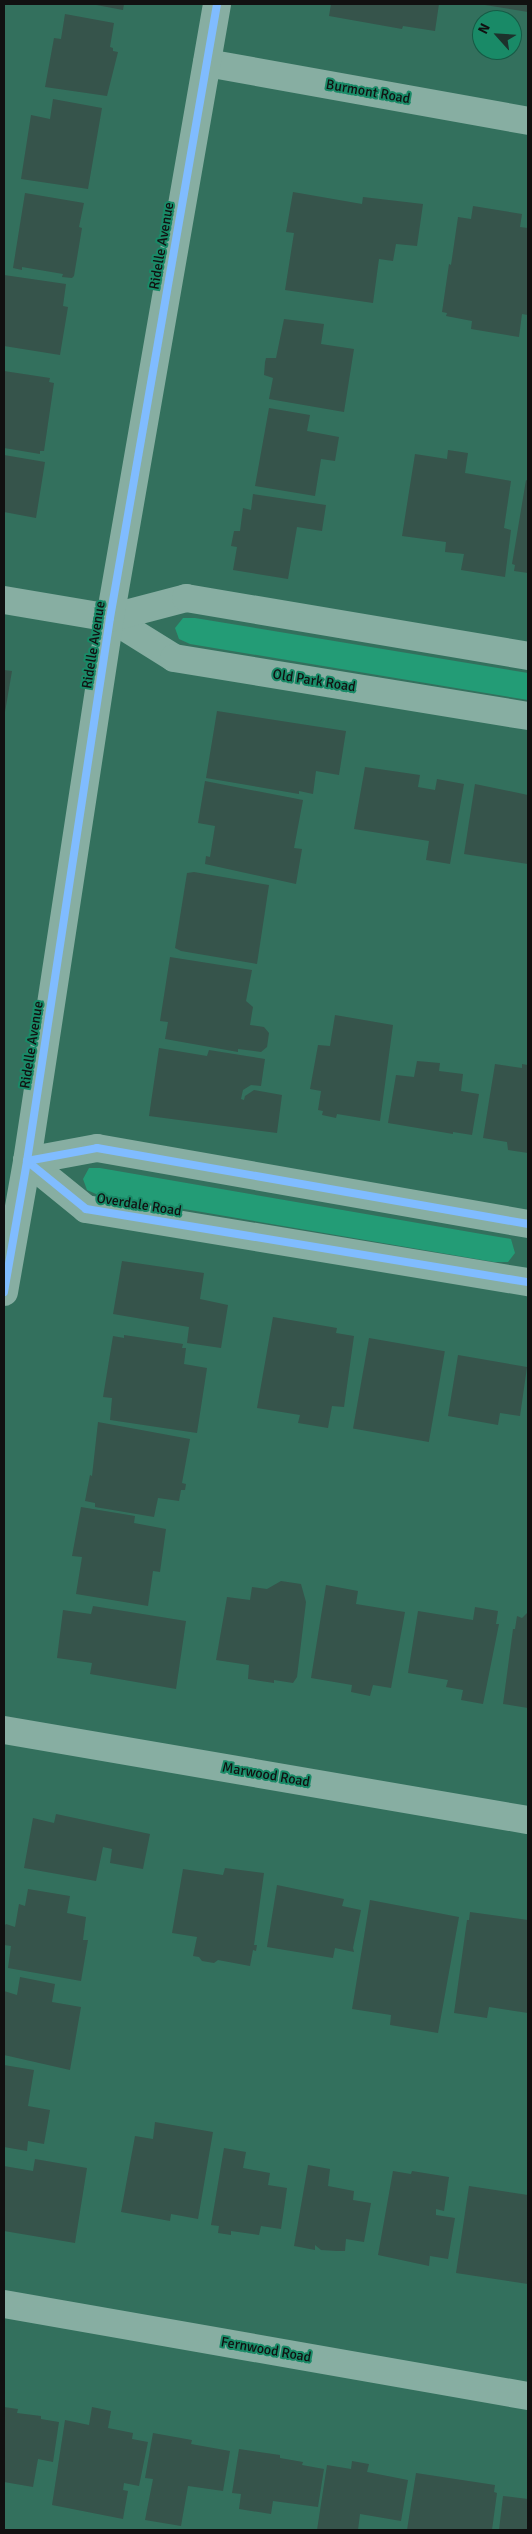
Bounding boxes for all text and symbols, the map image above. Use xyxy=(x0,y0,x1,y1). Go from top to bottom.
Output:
north arrow xyxy=(472,10,522,60)
text: N xyxy=(474,21,494,37)
street label: Burmont Road xyxy=(325,76,411,108)
street label: Ridelle Avenue xyxy=(146,201,178,291)
street label: Ridelle Avenue xyxy=(79,600,109,690)
street label: Old Park Road xyxy=(271,666,357,696)
street label: Ridelle Avenue xyxy=(17,1000,47,1090)
street label: Overdale Road xyxy=(95,1190,183,1220)
street label: Marwood Road xyxy=(221,1759,311,1791)
street label: Fernwood Road xyxy=(220,2334,312,2366)

